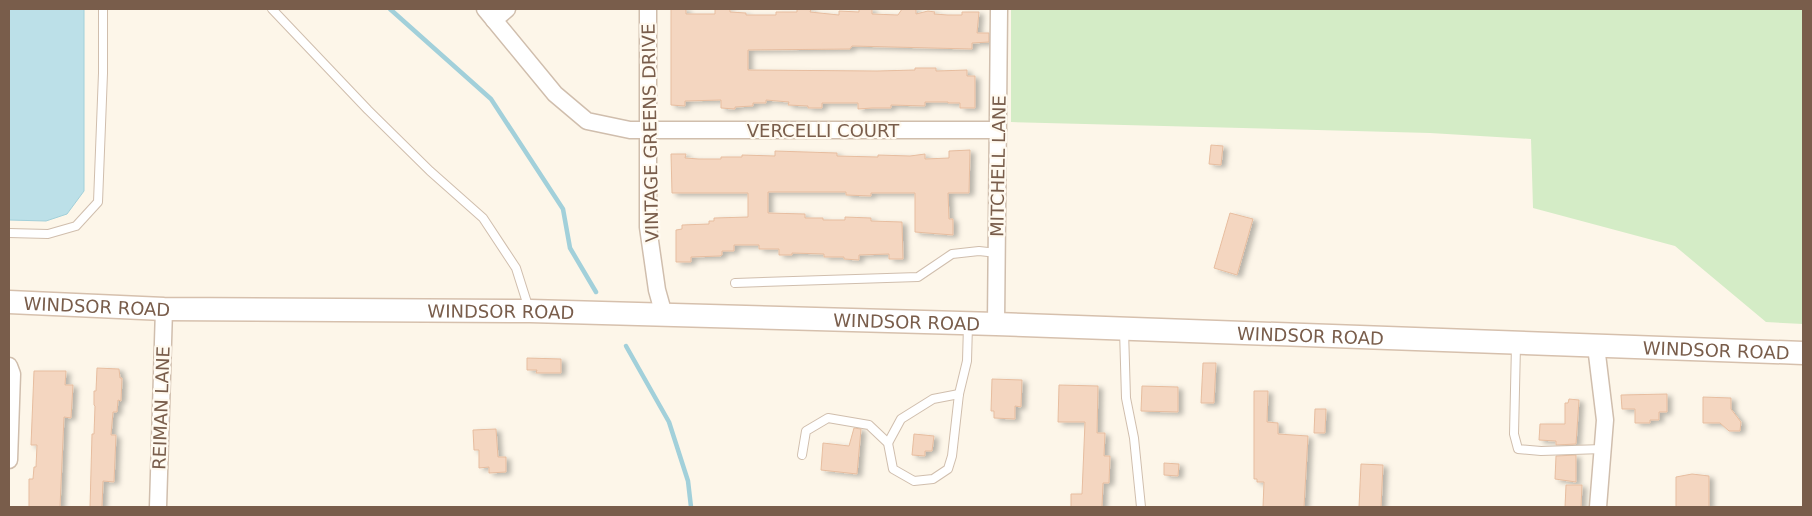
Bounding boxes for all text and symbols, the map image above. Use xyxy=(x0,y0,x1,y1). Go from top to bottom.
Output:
street label: VINTAGE GREENS DRIVE xyxy=(638,23,662,243)
street label: MITCHELL LANE xyxy=(986,95,1010,237)
street label: VERCELLI COURT xyxy=(747,120,900,141)
street label: WINDSOR ROAD xyxy=(23,292,171,320)
street label: WINDSOR ROAD xyxy=(427,300,575,323)
street label: WINDSOR ROAD xyxy=(833,309,980,334)
street label: WINDSOR ROAD xyxy=(1237,322,1384,348)
street label: WINDSOR ROAD xyxy=(1642,337,1790,363)
street label: REIMAN LANE xyxy=(148,346,174,470)

